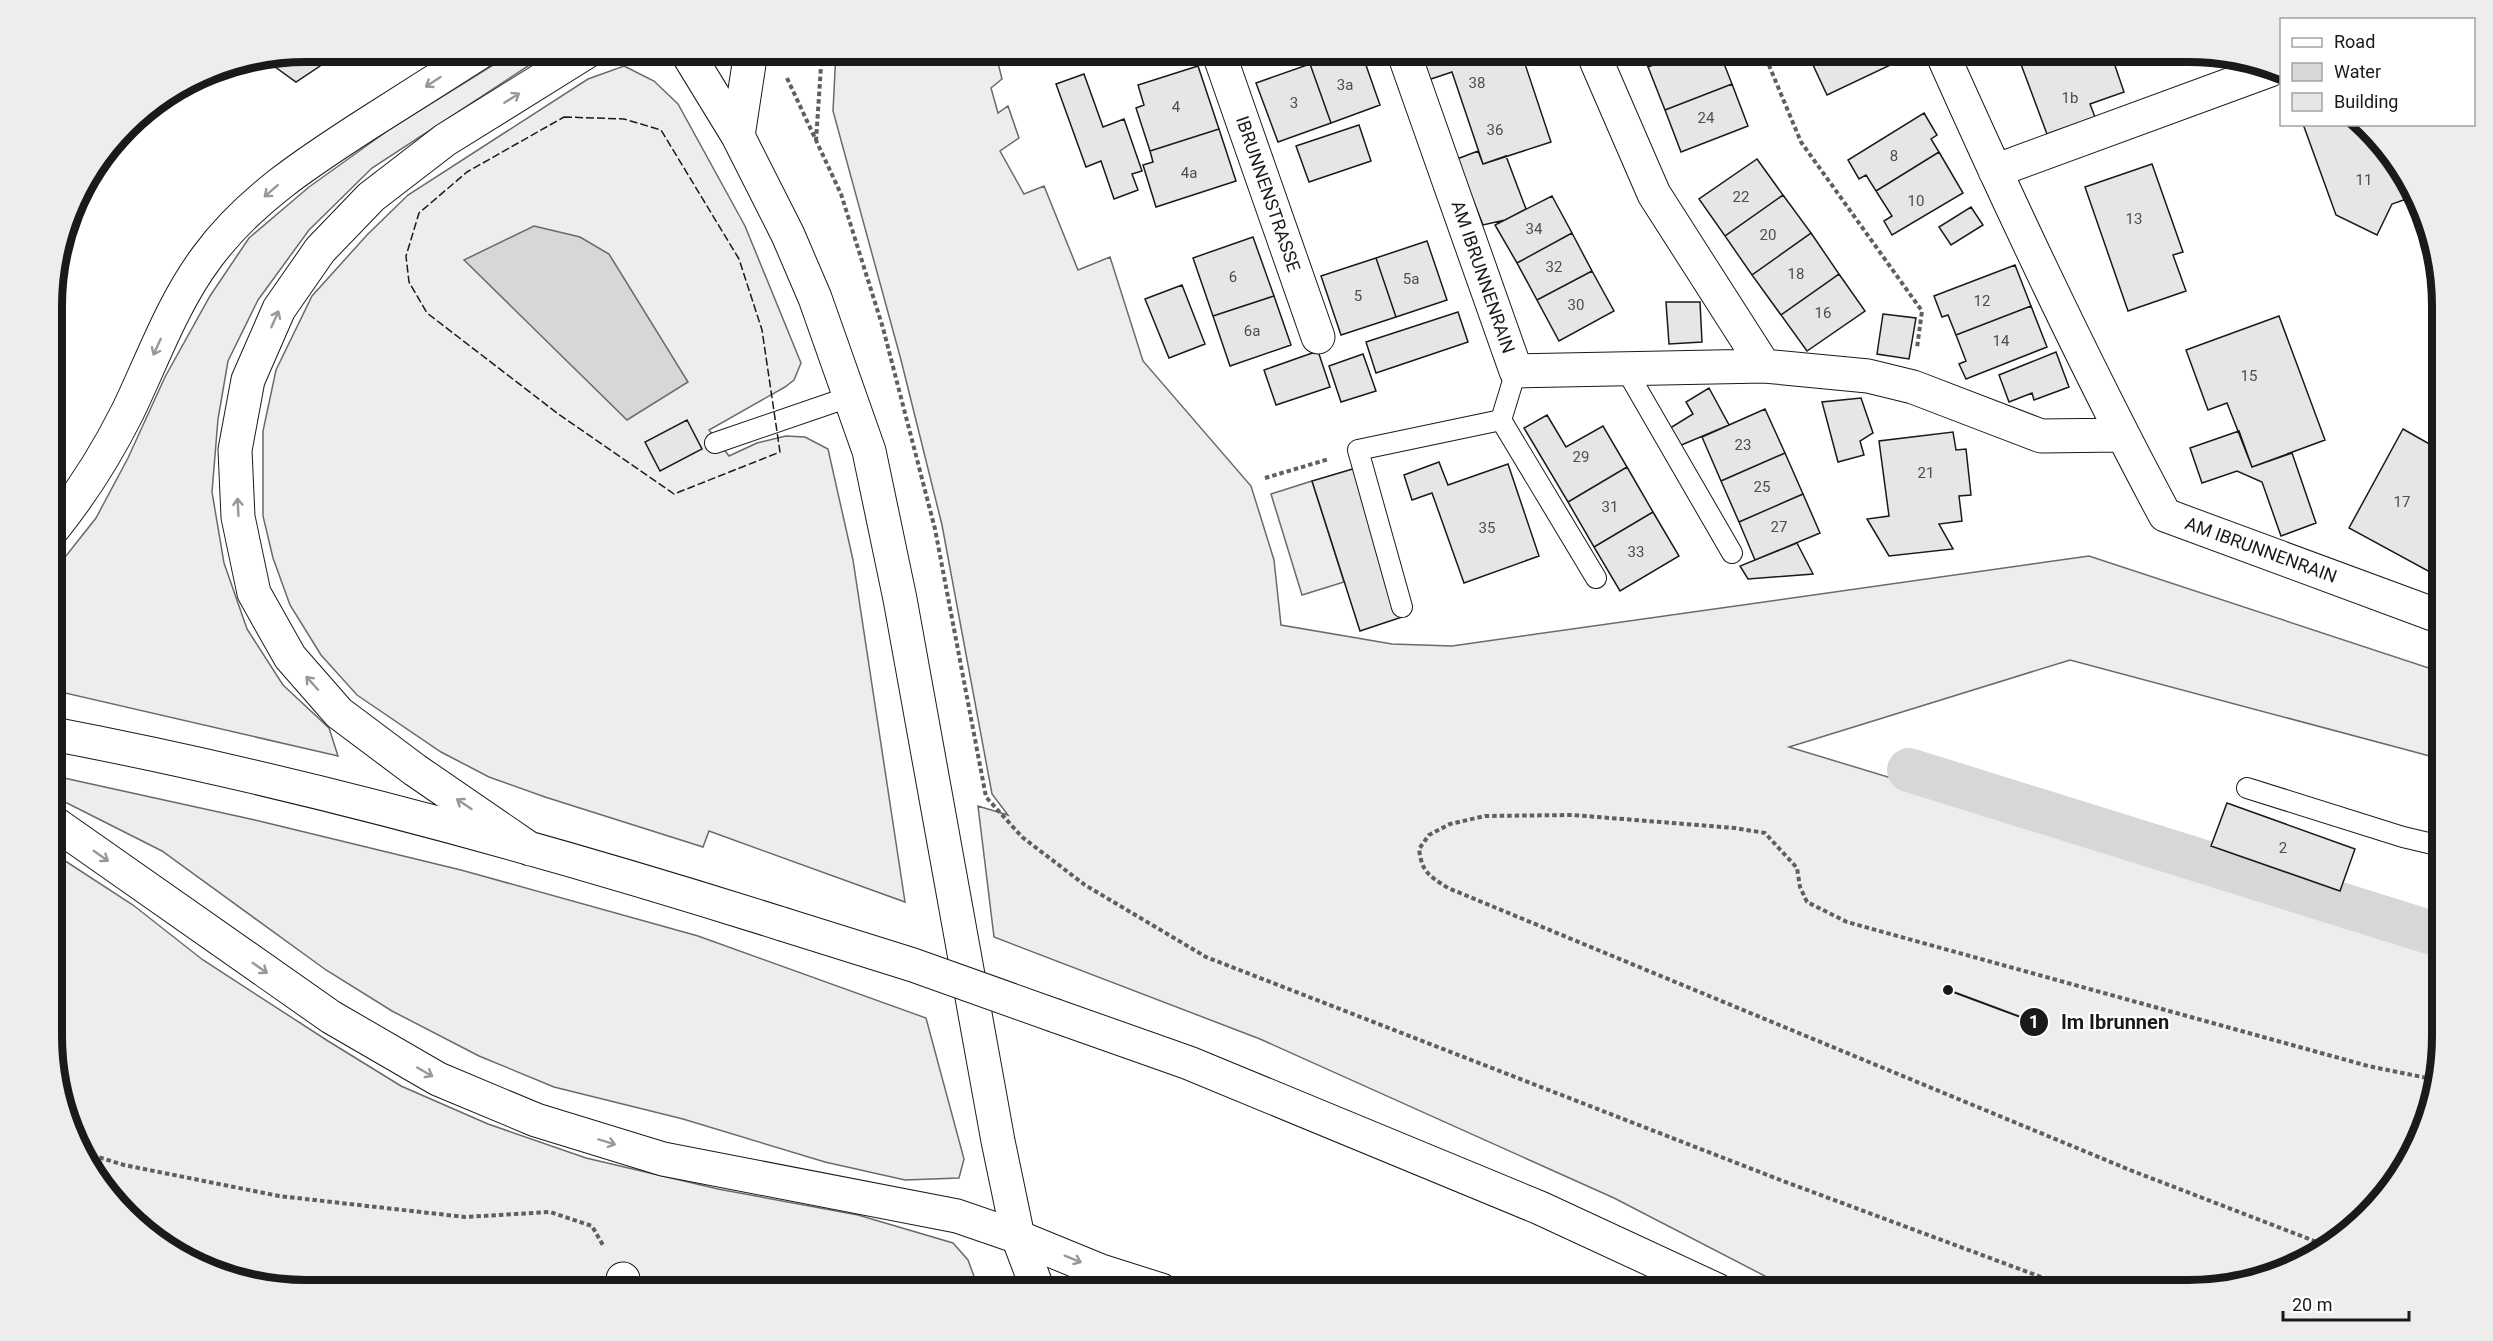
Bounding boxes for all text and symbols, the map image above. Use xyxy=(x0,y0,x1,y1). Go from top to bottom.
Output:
legend xyxy=(2280,18,2475,126)
text: Road xyxy=(2334,31,2375,52)
text: Water xyxy=(2334,61,2381,82)
house number: 38 xyxy=(1469,74,1485,92)
house number: 3a xyxy=(1337,76,1353,94)
one-way arrow xyxy=(425,77,442,89)
house number: 1b xyxy=(2062,89,2078,107)
text: Building xyxy=(2334,91,2398,112)
one-way arrow xyxy=(503,92,520,104)
house number: 3 xyxy=(1290,94,1298,112)
house number: 4 xyxy=(1172,98,1181,116)
house number: 24 xyxy=(1698,109,1715,127)
street label: IBRUNNENSTRASSE xyxy=(1232,113,1305,275)
house number: 36 xyxy=(1487,121,1503,139)
house number: 8 xyxy=(1890,147,1898,165)
house number: 4a xyxy=(1181,164,1197,182)
house number: 11 xyxy=(2356,171,2372,189)
one-way arrow xyxy=(264,184,279,198)
house number: 22 xyxy=(1733,188,1749,206)
house number: 10 xyxy=(1908,192,1924,210)
street label: AM IBRUNNENRAIN xyxy=(1447,198,1519,356)
house number: 13 xyxy=(2126,210,2142,228)
house number: 34 xyxy=(1526,220,1543,238)
house number: 20 xyxy=(1760,226,1776,244)
house number: 32 xyxy=(1546,258,1562,276)
house number: 18 xyxy=(1788,265,1804,283)
house number: 6 xyxy=(1229,268,1237,286)
house number: 5a xyxy=(1403,270,1419,288)
house number: 5 xyxy=(1354,287,1362,305)
house number: 12 xyxy=(1974,292,1990,310)
house number: 30 xyxy=(1568,296,1584,314)
house number: 16 xyxy=(1815,304,1831,322)
one-way arrow xyxy=(269,311,281,329)
house number: 6a xyxy=(1244,322,1260,340)
house number: 14 xyxy=(1993,332,2010,350)
one-way arrow xyxy=(151,337,162,355)
house number: 15 xyxy=(2241,367,2257,385)
house number: 23 xyxy=(1735,436,1751,454)
house number: 29 xyxy=(1573,448,1589,466)
house number: 21 xyxy=(1918,464,1934,482)
house number: 25 xyxy=(1754,478,1770,496)
house number: 17 xyxy=(2394,493,2410,511)
one-way arrow xyxy=(232,498,243,518)
house number: 31 xyxy=(1602,498,1618,516)
street label: AM IBRUNNENRAIN xyxy=(2182,512,2340,587)
house number: 27 xyxy=(1771,518,1787,536)
house number: 35 xyxy=(1479,519,1495,537)
house number: 33 xyxy=(1628,543,1644,561)
one-way arrow xyxy=(305,676,319,691)
one-way arrow xyxy=(456,798,473,810)
house number: 2 xyxy=(2279,839,2287,857)
one-way arrow xyxy=(92,850,108,862)
one-way arrow xyxy=(252,962,268,974)
callout: Im Ibrunnen xyxy=(2019,1003,2181,1041)
text: Im Ibrunnen xyxy=(2061,1010,2169,1034)
text: 1 xyxy=(2029,1011,2039,1032)
one-way arrow xyxy=(416,1066,433,1078)
one-way arrow xyxy=(597,1137,616,1148)
one-way arrow xyxy=(1063,1254,1081,1265)
scale bar xyxy=(2283,1284,2409,1322)
text: 20 m xyxy=(2292,1294,2332,1315)

